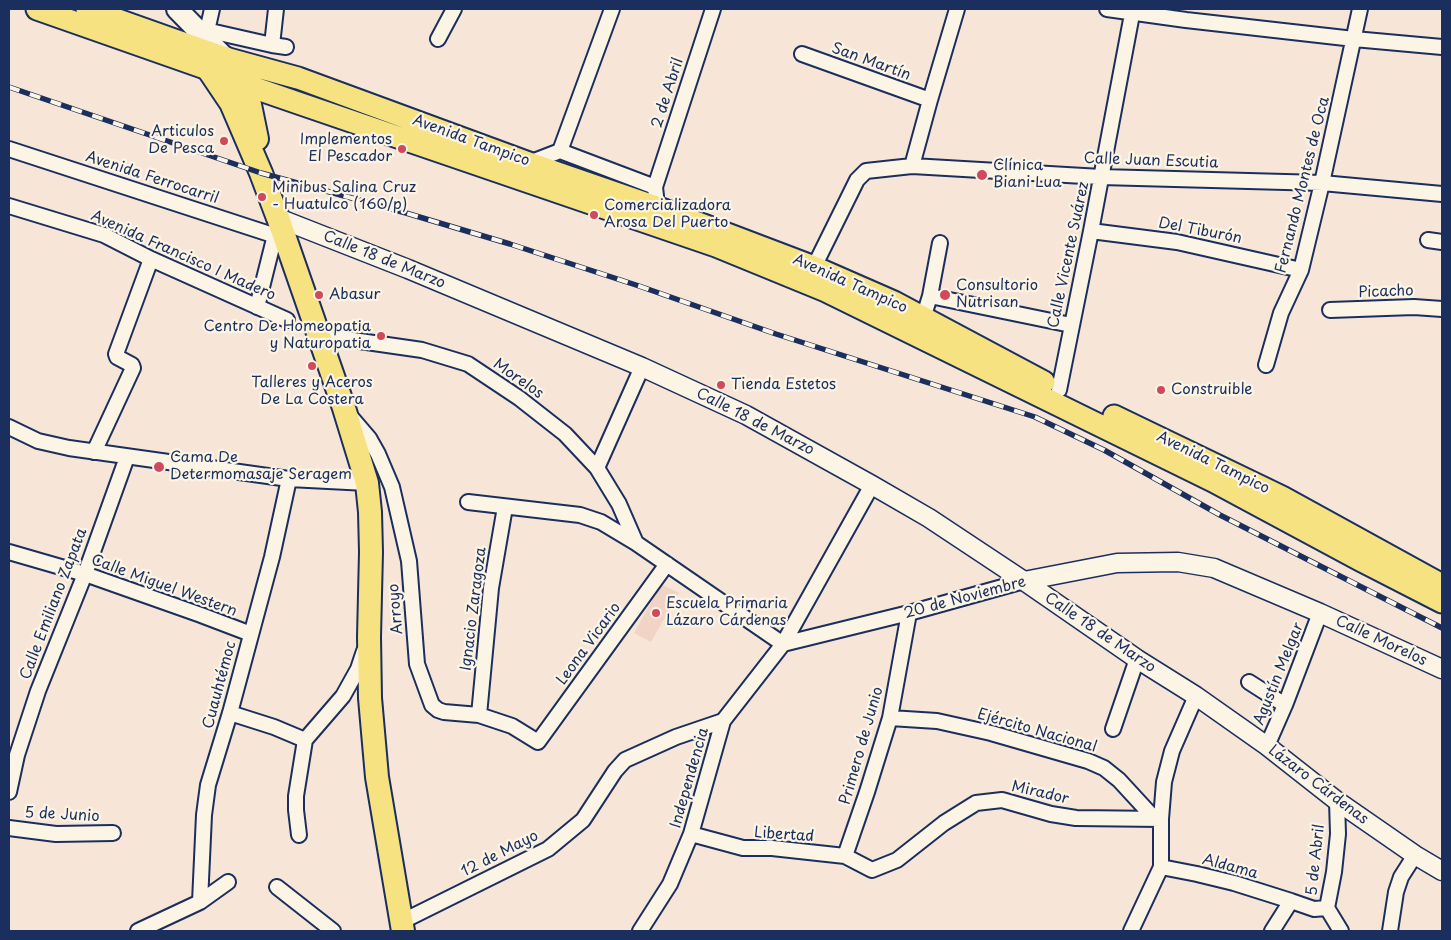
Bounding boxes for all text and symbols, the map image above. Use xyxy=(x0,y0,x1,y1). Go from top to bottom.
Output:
street label: San Martín xyxy=(829,39,913,85)
street label: 2 de Abril xyxy=(648,56,688,130)
street label: Fernando Montes de Oca xyxy=(1272,95,1334,275)
street label: Avenida Tampico xyxy=(410,111,532,171)
place label: Articulos De Pesca xyxy=(148,123,214,158)
place label: Implementos El Pescador xyxy=(300,131,392,166)
marker: Articulos De Pesca xyxy=(218,135,230,147)
marker: Implementos El Pescador xyxy=(396,143,408,155)
street label: Avenida Ferrocarril xyxy=(83,148,221,208)
street label: Calle Juan Escutia xyxy=(1083,150,1219,172)
place label: Clínica Biani Lua xyxy=(993,157,1062,192)
marker: Clínica Biani Lua xyxy=(975,168,989,182)
place label: Minibus Salina Cruz - Huatulco (160/p) xyxy=(272,179,416,214)
street label: Calle Vicente Suárez xyxy=(1045,180,1093,330)
marker: Minibus Salina Cruz - Huatulco (160/p) xyxy=(256,191,268,203)
place label: Comercializadora Arosa Del Puerto xyxy=(604,197,731,232)
street label: Avenida Francisco I Madero xyxy=(88,207,278,305)
marker: Comercializadora Arosa Del Puerto xyxy=(588,209,600,221)
street label: Del Tiburón xyxy=(1157,214,1243,248)
street label: Calle 18 de Marzo xyxy=(320,227,448,293)
street label: Avenida Tampico xyxy=(790,251,910,317)
place label: Consultorio Nutrisan xyxy=(956,277,1038,312)
street label: Picacho xyxy=(1358,282,1414,302)
place label: Abasur xyxy=(329,286,380,304)
marker: Consultorio Nutrisan xyxy=(938,288,952,302)
marker: Abasur xyxy=(313,289,325,301)
place label: Centro De Homeopatia y Naturopatia xyxy=(204,318,371,353)
marker: Centro De Homeopatia y Naturopatia xyxy=(375,330,387,342)
street label: Morelos xyxy=(489,355,547,403)
marker: Talleres y Aceros De La Costera xyxy=(306,360,318,372)
place label: Talleres y Aceros De La Costera xyxy=(251,374,373,409)
place label: Tienda Estetos xyxy=(731,376,836,394)
marker: Tienda Estetos xyxy=(715,379,727,391)
place label: Construible xyxy=(1171,381,1252,399)
street label: Calle 18 de Marzo xyxy=(693,384,817,460)
marker: Construible xyxy=(1155,384,1167,396)
street label: Avenida Tampico xyxy=(1154,428,1272,498)
place label: Cama De Determomasaje Seragem xyxy=(170,449,352,484)
marker: Cama De Determomasaje Seragem xyxy=(152,460,166,474)
street label: Calle Emiliano Zapata xyxy=(17,526,91,682)
street label: Ignacio Zaragoza xyxy=(457,546,491,672)
street label: Calle Miguel Western xyxy=(89,551,239,621)
street label: 20 de Noviembre xyxy=(902,573,1028,623)
street label: Arroyo xyxy=(385,583,407,635)
street label: Calle 18 de Marzo xyxy=(1041,589,1159,677)
place label: Escuela Primaria Lázaro Cárdenas xyxy=(666,595,788,630)
street label: Leona Vicario xyxy=(553,599,625,689)
marker: Escuela Primaria Lázaro Cárdenas xyxy=(650,607,662,619)
street label: Calle Morelos xyxy=(1332,612,1430,670)
street label: Agustín Melgar xyxy=(1250,620,1308,728)
street label: Cuauhtémoc xyxy=(200,639,240,731)
street label: Primero de Junio xyxy=(837,685,887,807)
street label: Ejército Nacional xyxy=(975,705,1099,757)
street label: Independencia xyxy=(667,726,713,830)
street label: Lázaro Cárdenas xyxy=(1264,742,1372,828)
street label: Mirador xyxy=(1010,778,1070,808)
street label: 5 de Junio xyxy=(24,804,100,826)
street label: 5 de Abril xyxy=(1303,823,1329,897)
street label: Libertad xyxy=(753,824,815,846)
street label: 12 de Mayo xyxy=(458,827,542,881)
street label: Aldama xyxy=(1200,851,1260,883)

